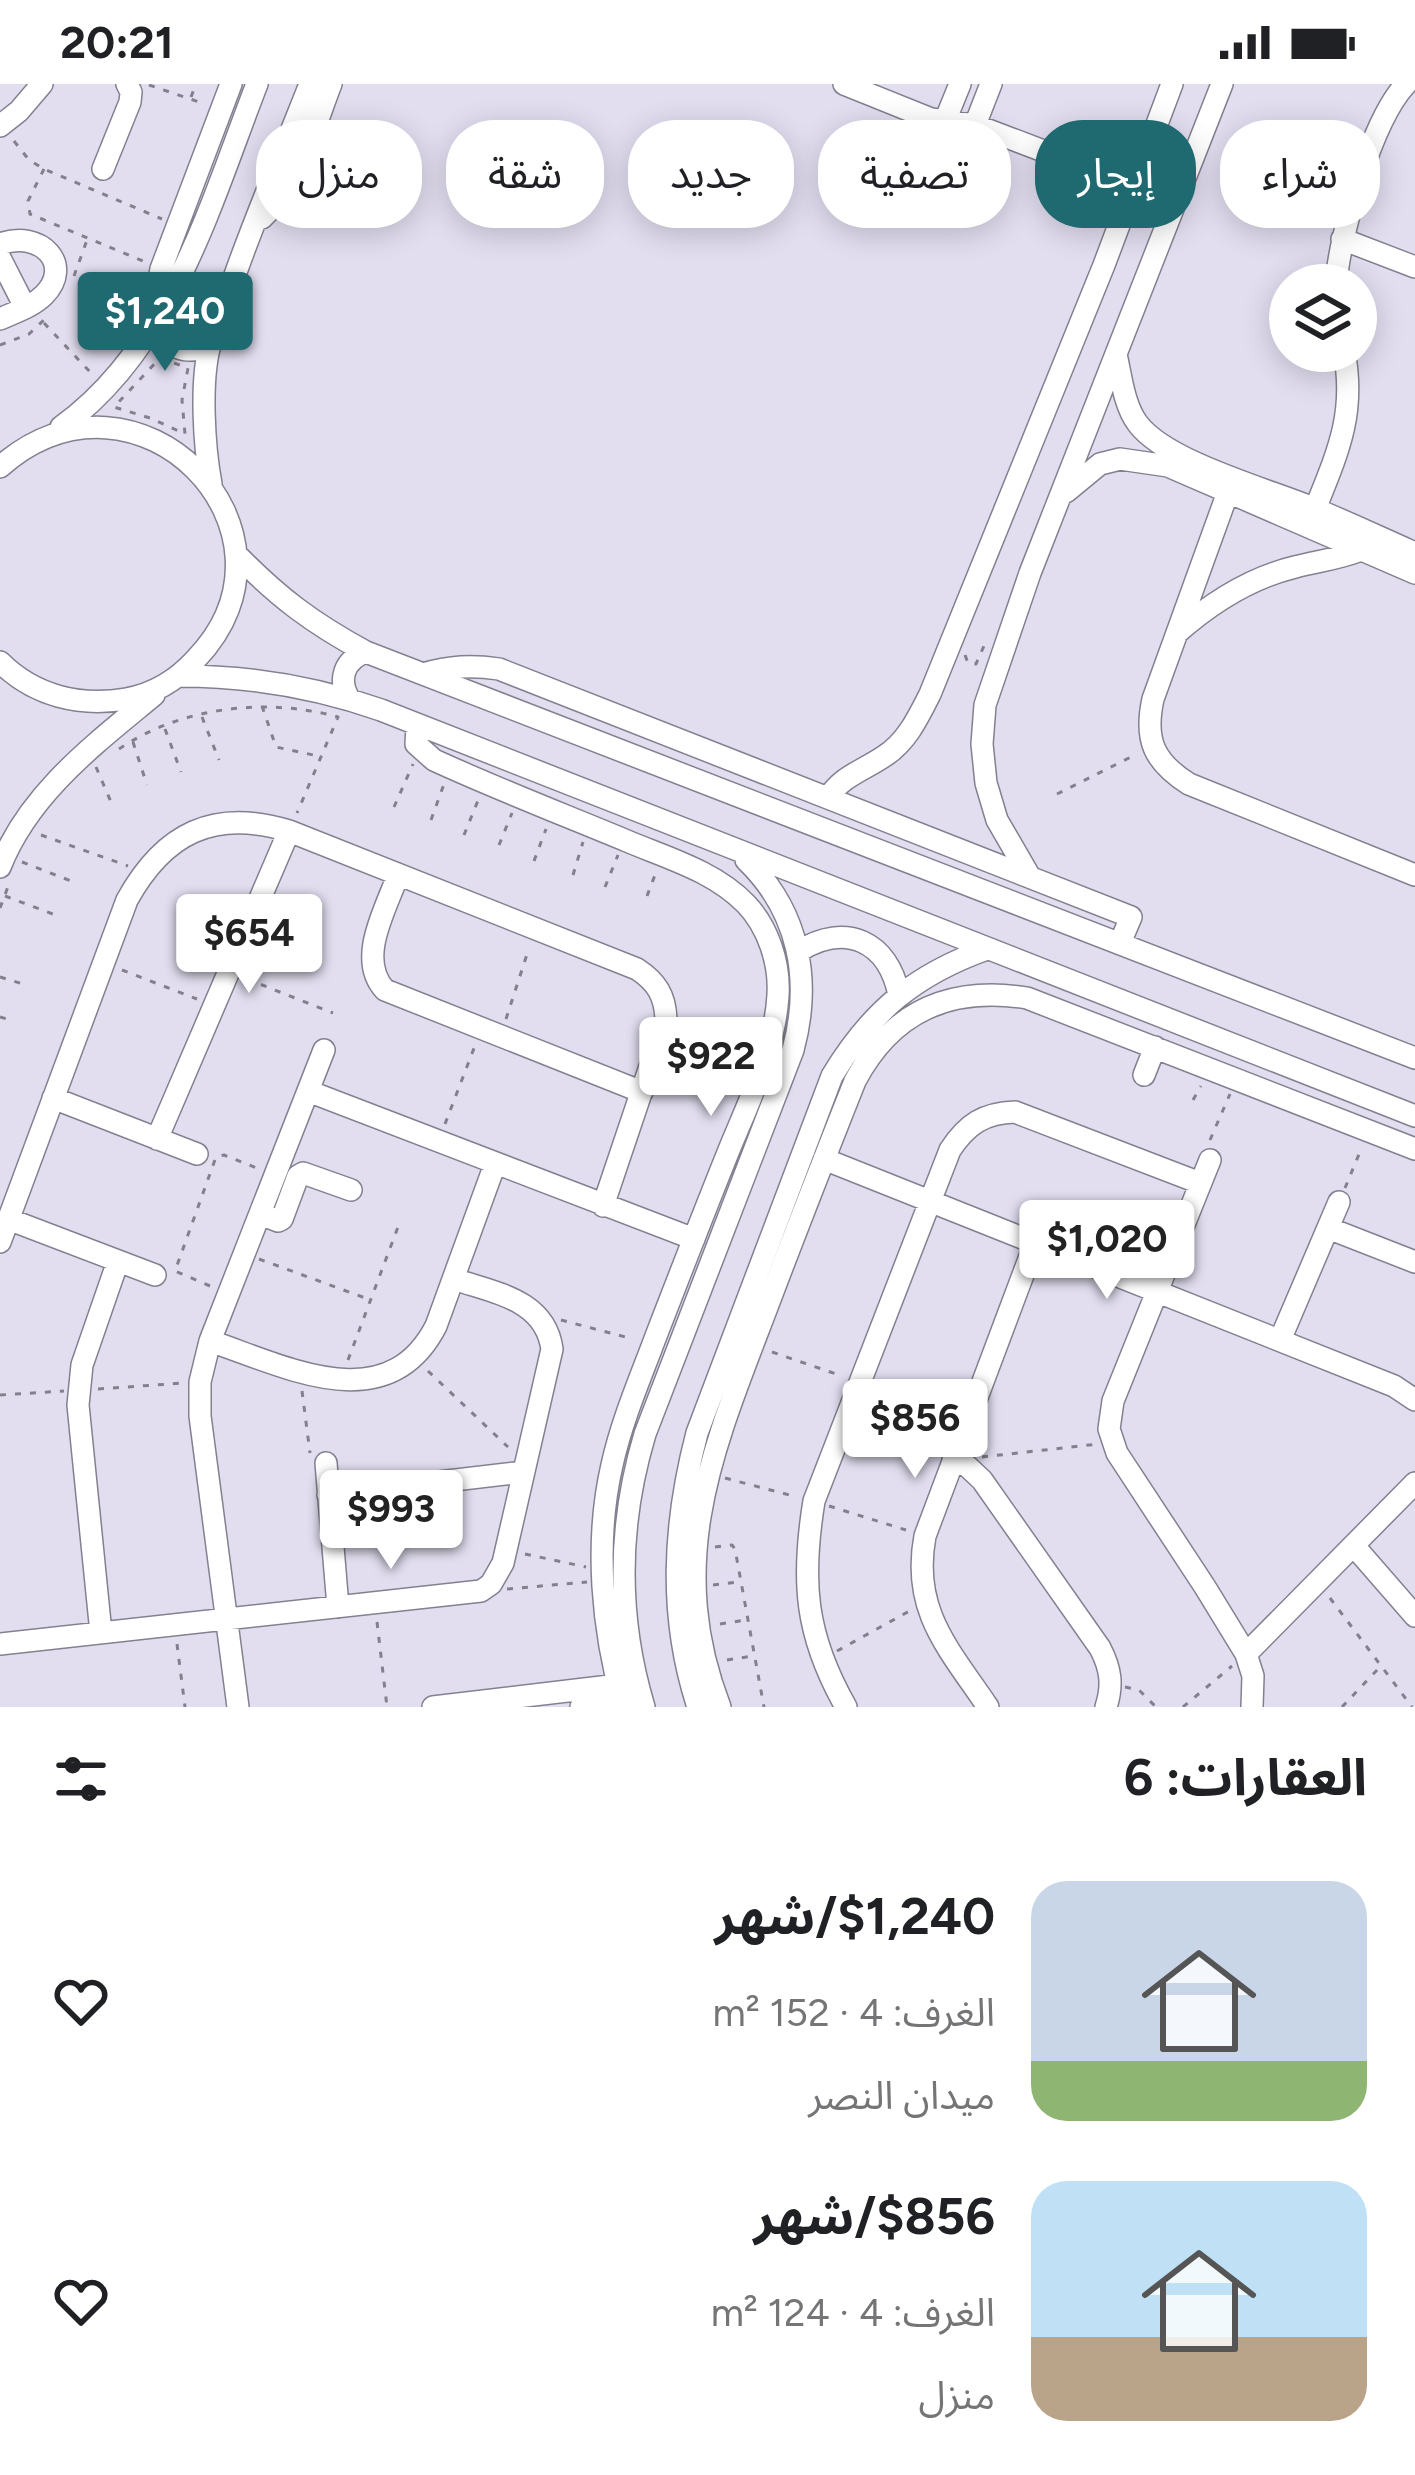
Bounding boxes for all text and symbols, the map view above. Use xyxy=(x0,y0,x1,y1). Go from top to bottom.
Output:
text: 20:21 xyxy=(60,15,174,69)
chip: منزل xyxy=(256,120,422,228)
chip: شقة xyxy=(446,120,604,228)
chip: جديد xyxy=(628,120,794,228)
chip: تصفية xyxy=(818,120,1011,228)
chip: إيجار xyxy=(1035,120,1196,228)
chip: شراء xyxy=(1220,120,1380,228)
map controls xyxy=(1269,264,1377,372)
button: layers xyxy=(1269,264,1377,372)
pin: $1,240 xyxy=(67,272,263,374)
text: $1,240 xyxy=(105,287,225,334)
pin: $654 xyxy=(178,894,320,996)
text: $654 xyxy=(203,909,295,956)
pin: $922 xyxy=(640,1017,782,1119)
text: $922 xyxy=(666,1032,756,1079)
pin: $1,020 xyxy=(1009,1200,1205,1302)
text: $1,020 xyxy=(1046,1215,1168,1262)
pin: $856 xyxy=(844,1379,986,1481)
text: $856 xyxy=(870,1394,960,1441)
pin: $993 xyxy=(320,1470,462,1572)
text: $993 xyxy=(347,1485,435,1532)
icon: filters xyxy=(48,1746,114,1812)
text: العقارات: 6 xyxy=(1124,1747,1367,1808)
text: $1,240/شهر xyxy=(715,1886,995,1947)
icon: home xyxy=(1127,1929,1271,2073)
icon: heart xyxy=(48,1968,114,2034)
text: الغرف: 4 · 152 m² xyxy=(712,1989,995,2036)
text: ميدان النصر xyxy=(808,2072,995,2119)
text: $856/شهر xyxy=(754,2186,995,2247)
icon: home xyxy=(1127,2229,1271,2373)
icon: heart xyxy=(48,2268,114,2334)
text: الغرف: 4 · 124 m² xyxy=(711,2289,995,2336)
text: منزل xyxy=(919,2372,995,2419)

